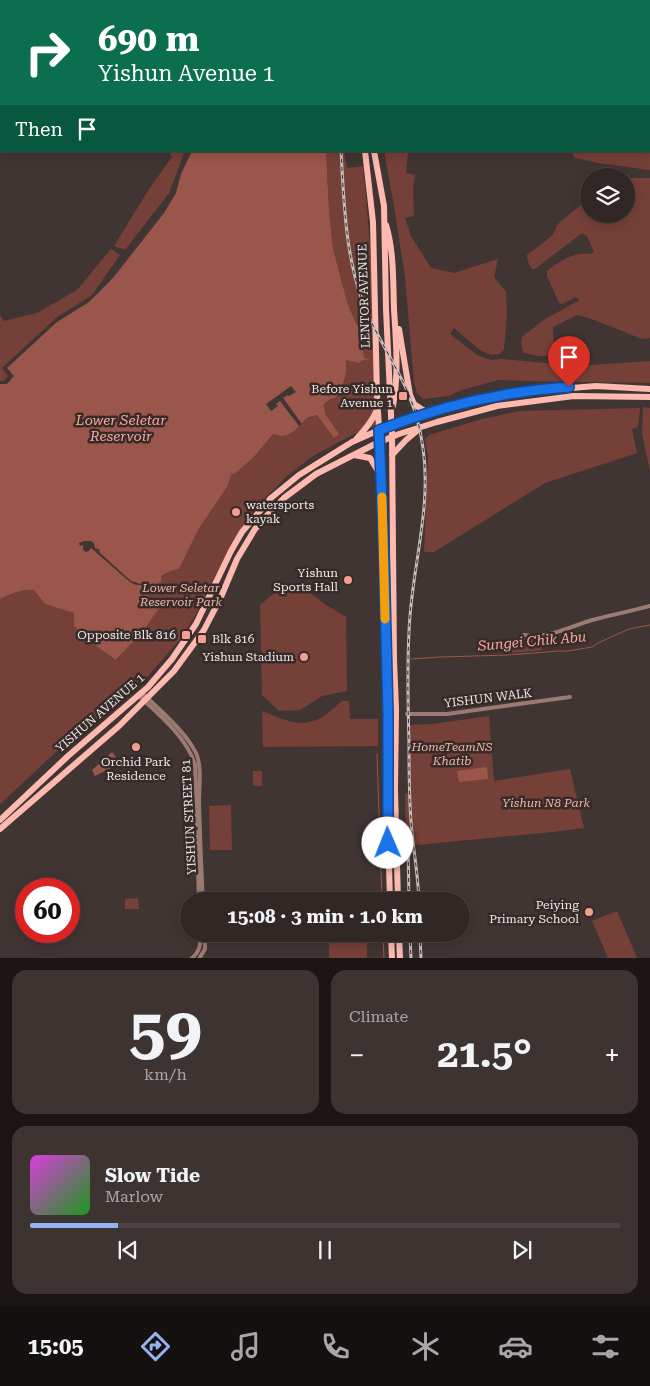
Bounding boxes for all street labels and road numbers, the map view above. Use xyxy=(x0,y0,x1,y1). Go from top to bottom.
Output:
street label: LENTOR AVENUE xyxy=(355,244,373,348)
street label: YISHUN AVENUE 1 xyxy=(53,670,147,755)
street label: YISHUN WALK xyxy=(443,686,533,710)
street label: YISHUN STREET 81 xyxy=(179,758,199,875)

